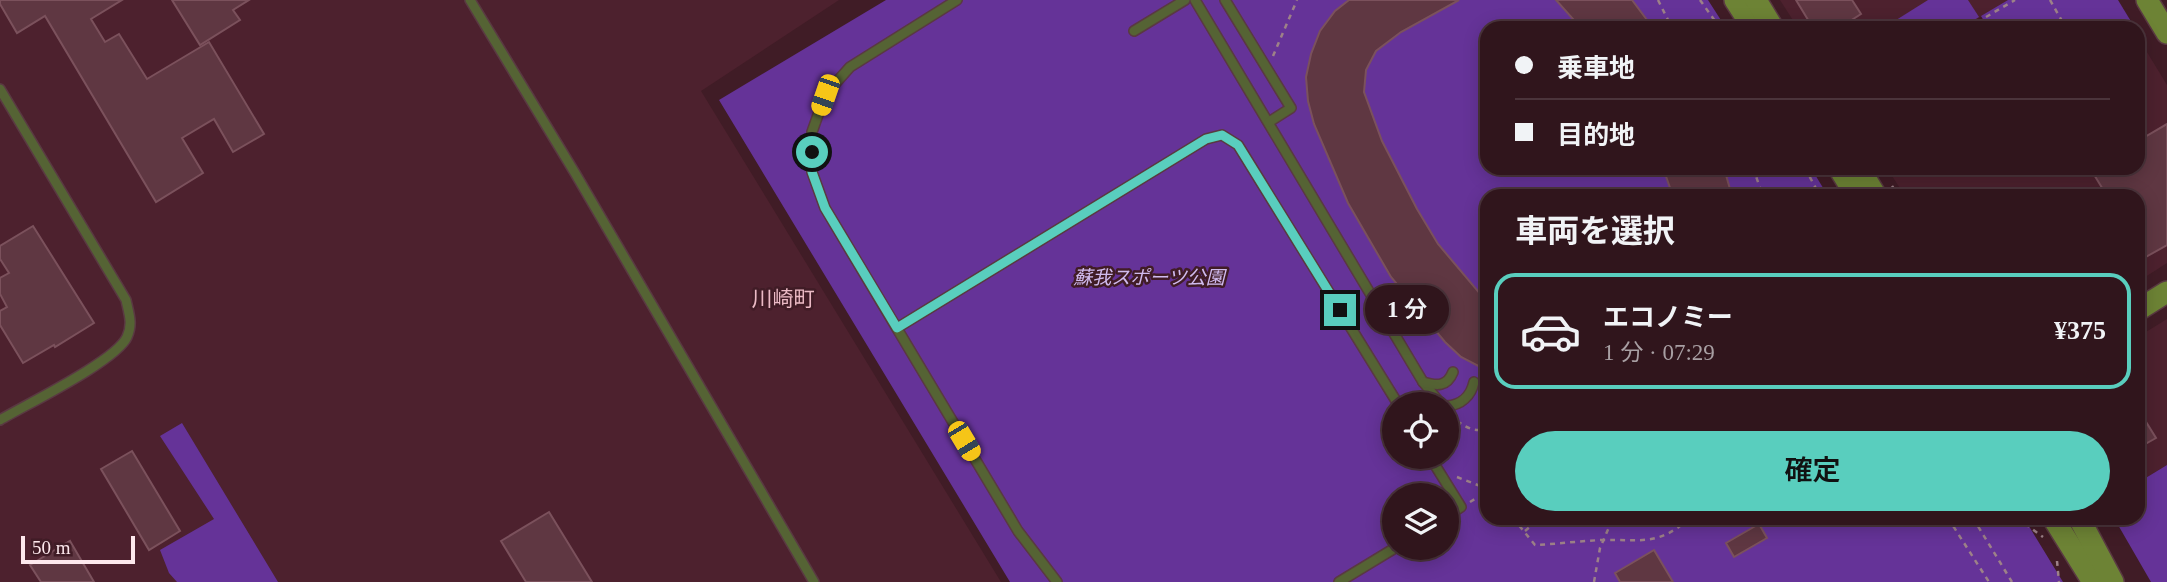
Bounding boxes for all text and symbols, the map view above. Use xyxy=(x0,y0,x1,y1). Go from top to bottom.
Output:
text: 乗車地 xyxy=(1557,54,1635,83)
car xyxy=(809,72,842,118)
text: 目的地 xyxy=(1557,121,1635,150)
route start xyxy=(796,136,828,168)
text: 車両を選択 xyxy=(1515,213,1675,249)
park label: 蘇我スポーツ公園 xyxy=(1073,267,1228,288)
callout: 1 分 xyxy=(1364,286,1448,334)
district label: 川崎町 xyxy=(752,287,815,311)
route end xyxy=(1324,294,1356,326)
text: 1 分 xyxy=(1387,297,1427,322)
icon: car xyxy=(1519,300,1582,363)
text: エコノミー xyxy=(1603,303,1733,332)
text: ¥375 xyxy=(2054,316,2106,345)
text: 1 分 · 07:29 xyxy=(1603,340,1715,365)
map controls xyxy=(1382,392,1459,560)
button: locate xyxy=(1382,392,1459,469)
car xyxy=(945,418,984,464)
button: 確定 xyxy=(1515,431,2110,511)
button: layers xyxy=(1382,483,1459,560)
scale bar xyxy=(21,533,135,565)
text: 50 m xyxy=(32,537,71,558)

